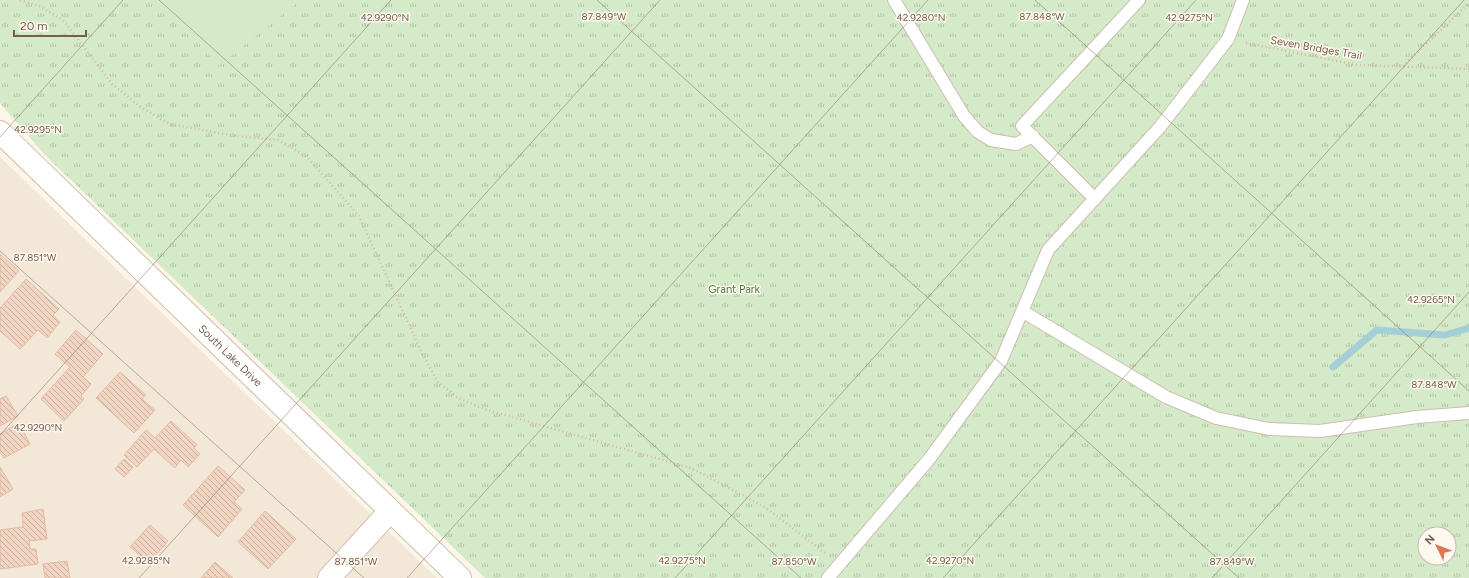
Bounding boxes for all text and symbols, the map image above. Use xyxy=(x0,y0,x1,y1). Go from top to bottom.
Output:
text: 87.849°W xyxy=(582,10,627,23)
text: 87.848°W xyxy=(1019,10,1065,23)
text: 42.9290°N xyxy=(361,11,409,24)
text: 42.9280°N xyxy=(896,11,946,24)
text: 42.9275°N xyxy=(1165,11,1213,24)
scale bar xyxy=(14,12,86,38)
text: 20 m xyxy=(20,19,48,33)
street label: Seven Bridges Trail xyxy=(1269,34,1363,62)
text: 42.9295°N xyxy=(14,123,62,136)
text: 87.851°W xyxy=(14,251,57,264)
park label: Grant Park xyxy=(708,283,760,296)
text: 42.9265°N xyxy=(1407,293,1455,306)
street label: South Lake Drive xyxy=(196,322,265,389)
text: 87.848°W xyxy=(1411,378,1457,391)
text: 42.9290°N xyxy=(14,421,62,434)
north arrow xyxy=(1417,526,1457,566)
text: N xyxy=(1422,532,1438,547)
text: 42.9285°N xyxy=(122,554,170,567)
text: 42.9275°N xyxy=(658,554,706,567)
text: 42.9270°N xyxy=(926,554,974,567)
text: 87.851°W xyxy=(335,555,378,568)
text: 87.850°W xyxy=(771,555,817,568)
text: 87.849°W xyxy=(1210,555,1255,568)

